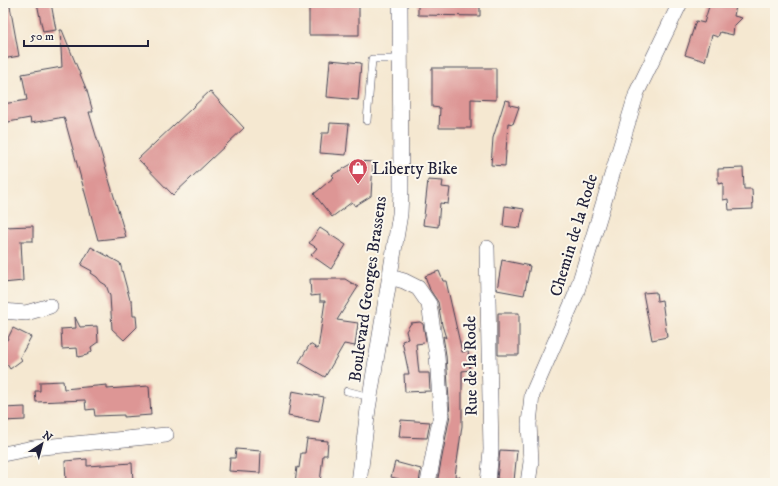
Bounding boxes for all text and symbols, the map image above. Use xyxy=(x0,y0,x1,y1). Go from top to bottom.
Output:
scale bar xyxy=(24,22,148,48)
text: 50 m xyxy=(30,29,54,44)
shop icon: Liberty Bike xyxy=(347,157,369,185)
place label: Liberty Bike xyxy=(372,158,458,180)
street label: Chemin de la Rode xyxy=(545,171,603,299)
street label: Boulevard Georges Brassens xyxy=(344,194,392,384)
street label: Rue de la Rode xyxy=(459,316,483,416)
north arrow xyxy=(22,424,62,464)
text: N xyxy=(40,428,55,445)

